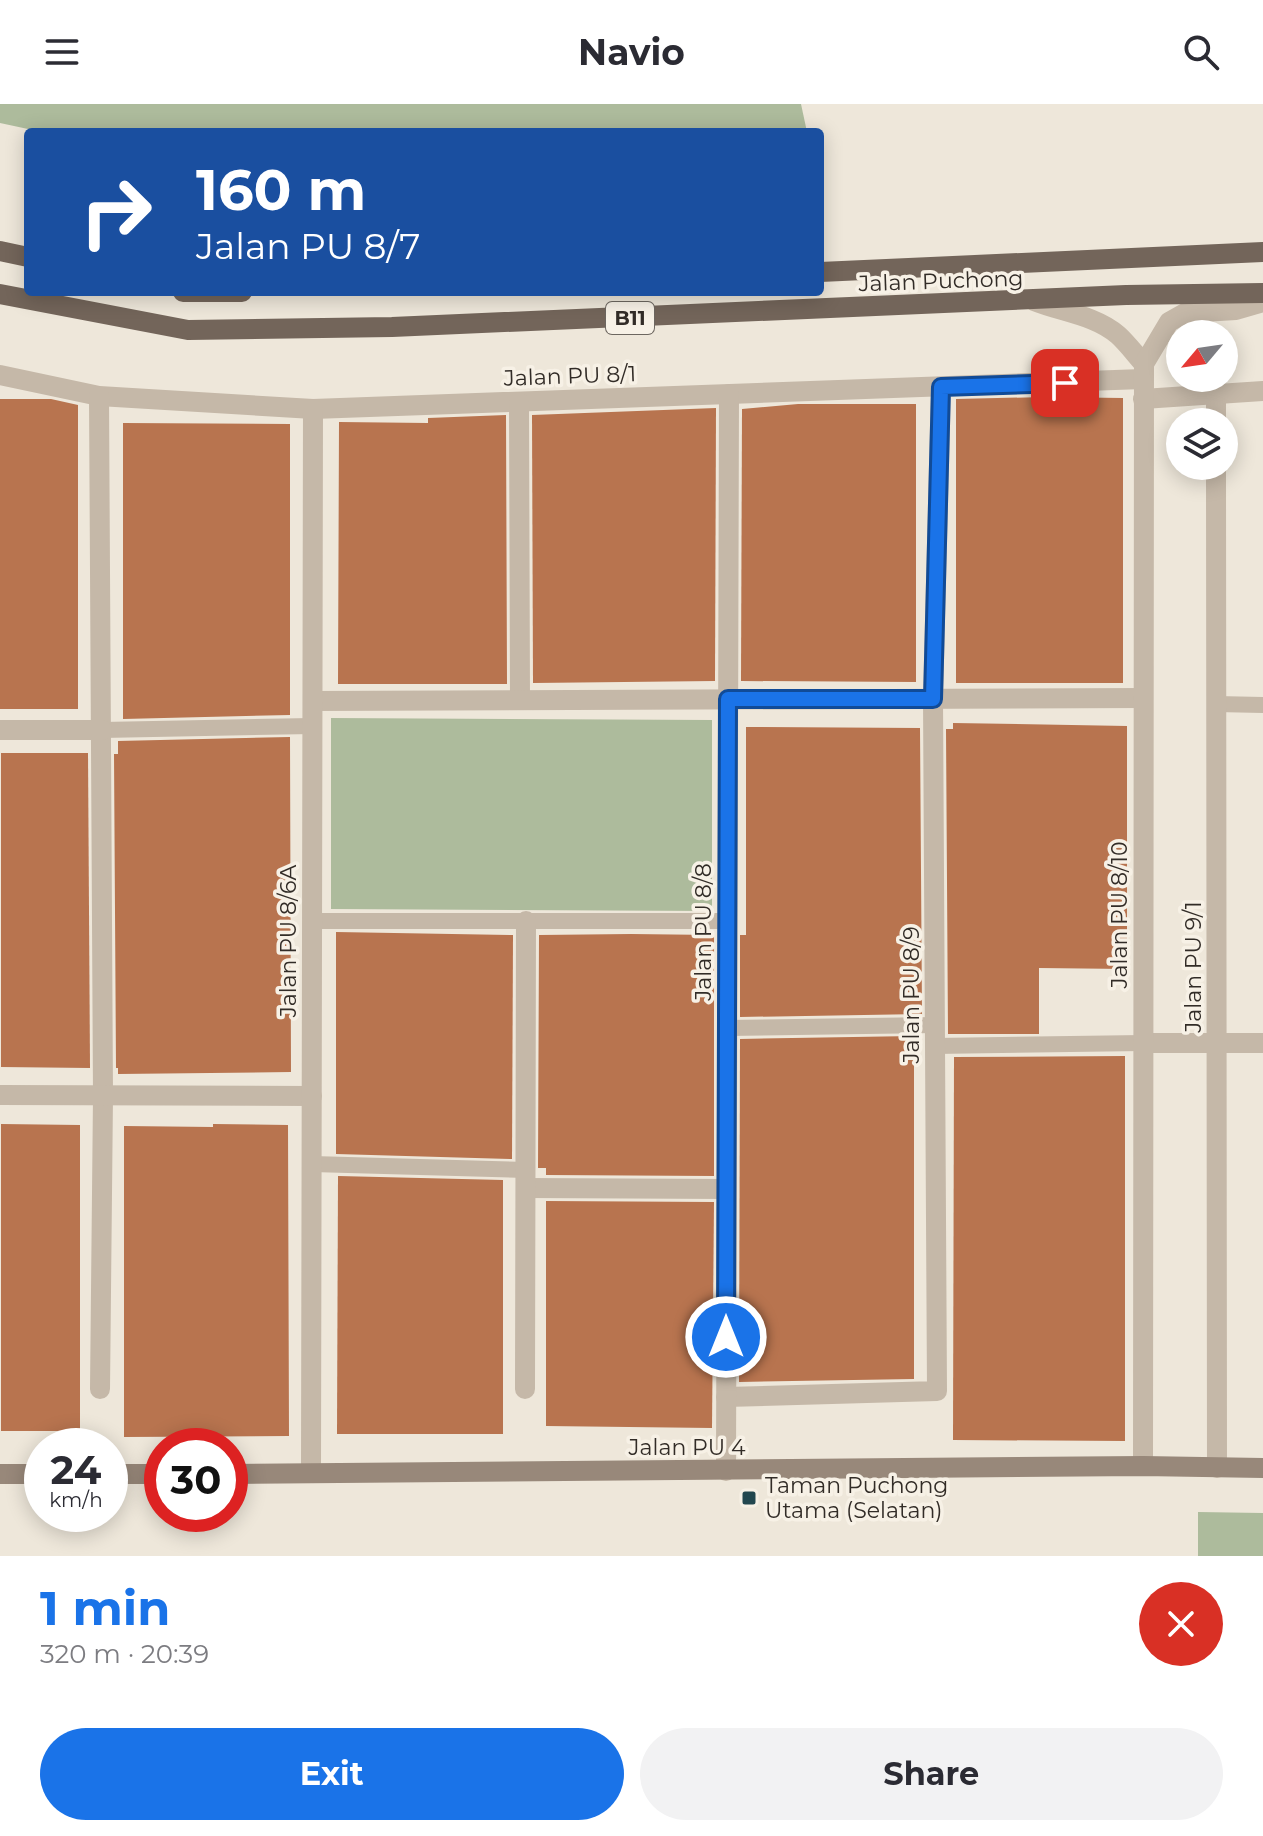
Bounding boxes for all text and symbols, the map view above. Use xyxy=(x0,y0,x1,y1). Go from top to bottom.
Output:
icon: menu xyxy=(40,30,84,74)
text: Navio xyxy=(578,30,685,74)
icon: search xyxy=(1179,30,1223,74)
text: 160 m xyxy=(196,156,366,224)
icon: right xyxy=(64,160,168,264)
text: Jalan PU 8/7 xyxy=(196,224,420,268)
street label: Jalan Puchong xyxy=(857,265,1024,297)
road number: B11 xyxy=(606,302,654,334)
north arrow xyxy=(1166,320,1238,392)
map controls xyxy=(1166,320,1238,480)
pin xyxy=(1031,349,1099,417)
street label: Jalan PU 8/1 xyxy=(502,360,637,392)
icon: arrive xyxy=(1043,361,1087,405)
button: layers xyxy=(1166,408,1238,480)
street label: Jalan PU 8/10 xyxy=(1106,842,1133,989)
street label: Jalan PU 8/8 xyxy=(690,863,717,1002)
street label: Jalan PU 8/6A xyxy=(275,864,302,1018)
street label: Jalan PU 9/1 xyxy=(1180,901,1207,1034)
street label: Jalan PU 8/9 xyxy=(898,926,925,1065)
position arrow xyxy=(684,1295,768,1379)
speed limit sign: 30 xyxy=(144,1428,248,1532)
street label: Jalan PU 4 xyxy=(628,1434,746,1461)
text: 24 xyxy=(51,1445,101,1494)
place label: Taman Puchong Utama (Selatan) xyxy=(765,1472,948,1524)
text: km/h xyxy=(49,1488,103,1512)
marker: Taman Puchong Utama (Selatan) xyxy=(740,1489,758,1507)
text: 1 min xyxy=(40,1579,170,1637)
button: close xyxy=(1139,1582,1223,1666)
text: 320 m · 20:39 xyxy=(40,1638,209,1670)
button: Exit xyxy=(40,1728,624,1820)
button: Share xyxy=(640,1728,1223,1820)

